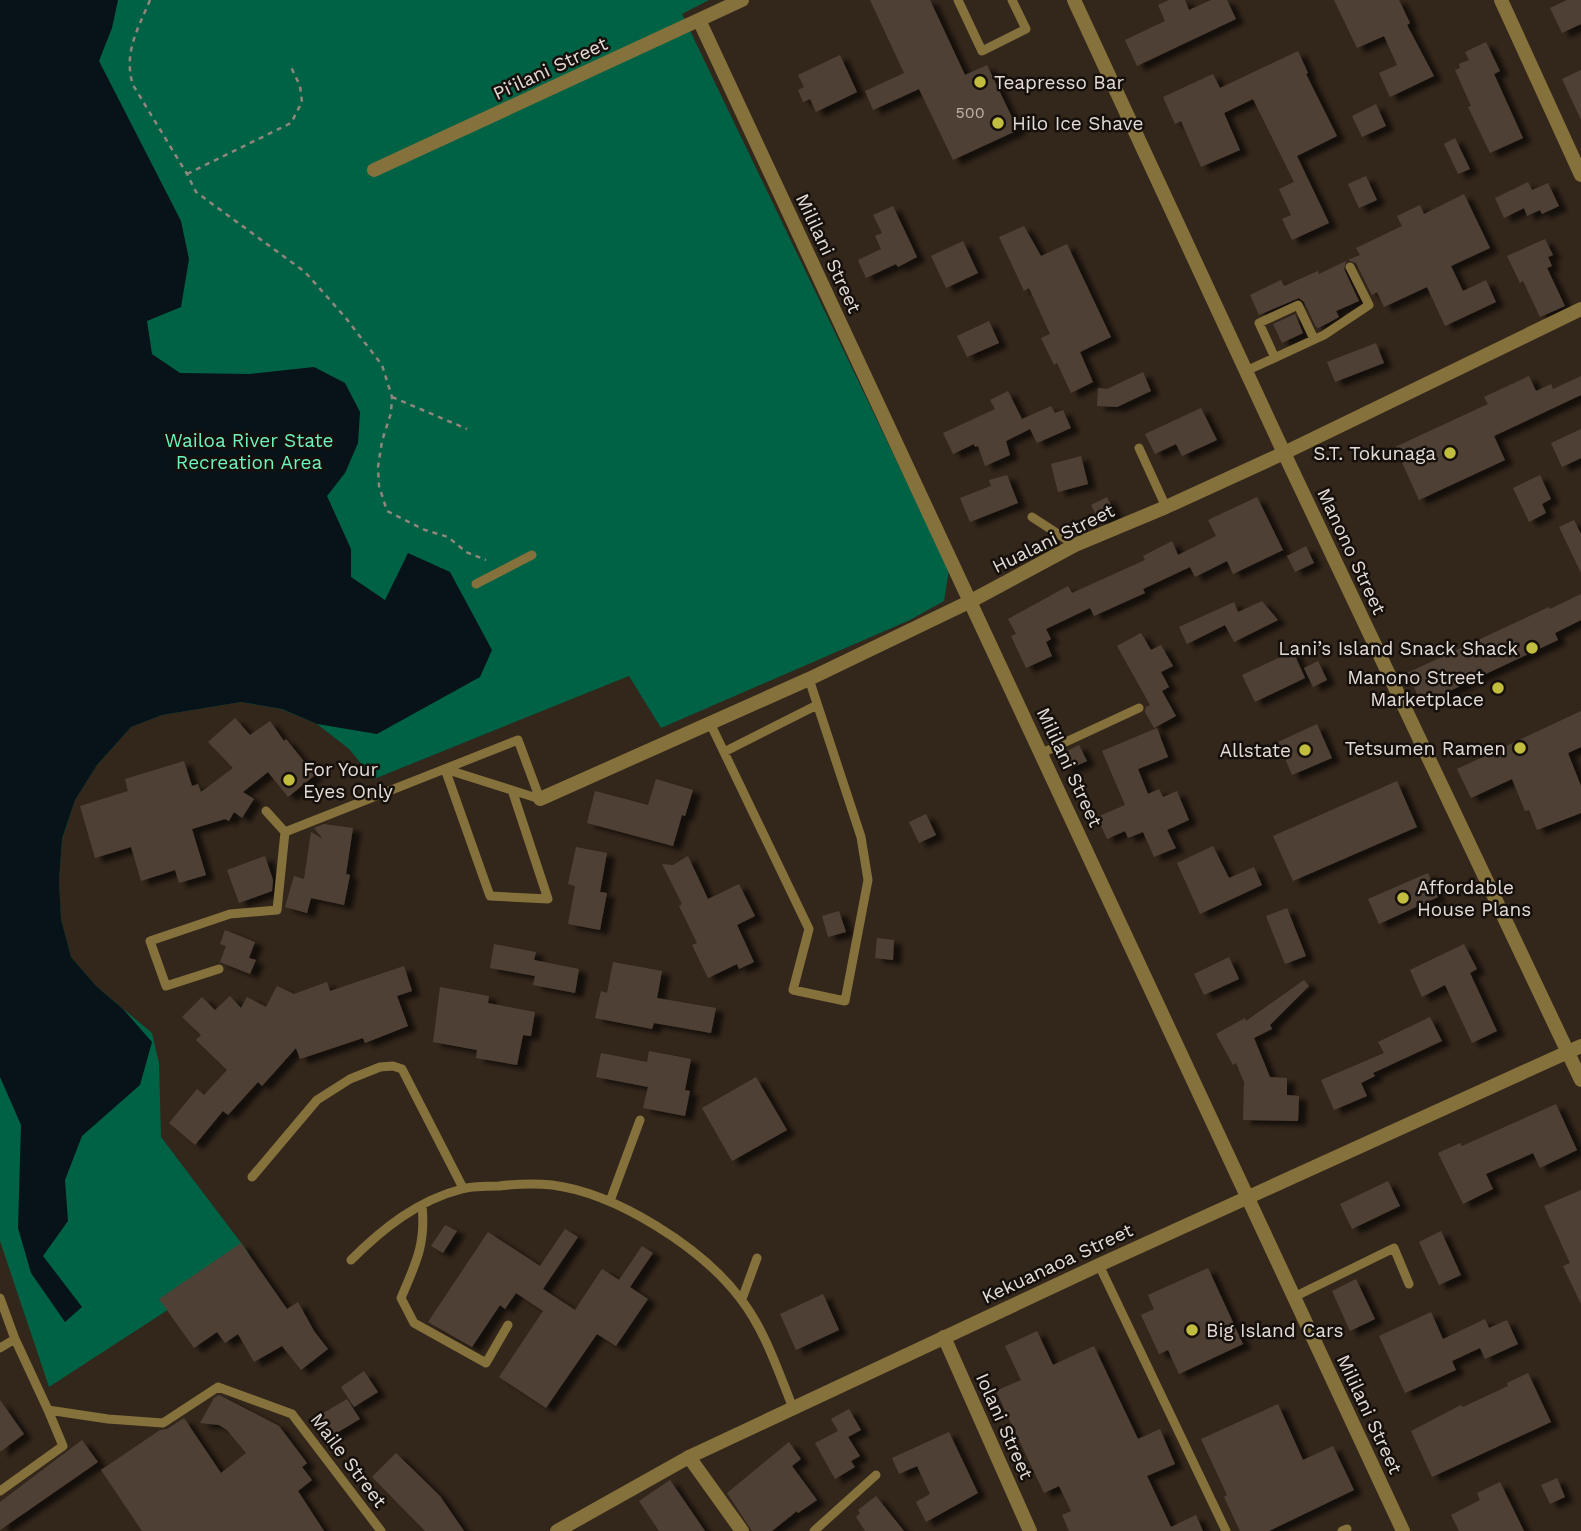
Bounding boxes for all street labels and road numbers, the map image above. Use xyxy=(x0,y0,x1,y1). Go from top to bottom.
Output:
street label: Pi‘ilani Street xyxy=(489,32,611,105)
street label: Mililani Street xyxy=(791,190,866,317)
street label: Manono Street xyxy=(1312,484,1391,618)
street label: Hualani Street xyxy=(988,499,1118,578)
street label: Mililani Street xyxy=(1032,704,1107,831)
street label: Kekuanaoa Street xyxy=(978,1218,1136,1308)
street label: Mililani Street xyxy=(1332,1351,1407,1478)
street label: Iolani Street xyxy=(971,1369,1038,1483)
street label: Maile Street xyxy=(306,1409,392,1512)

